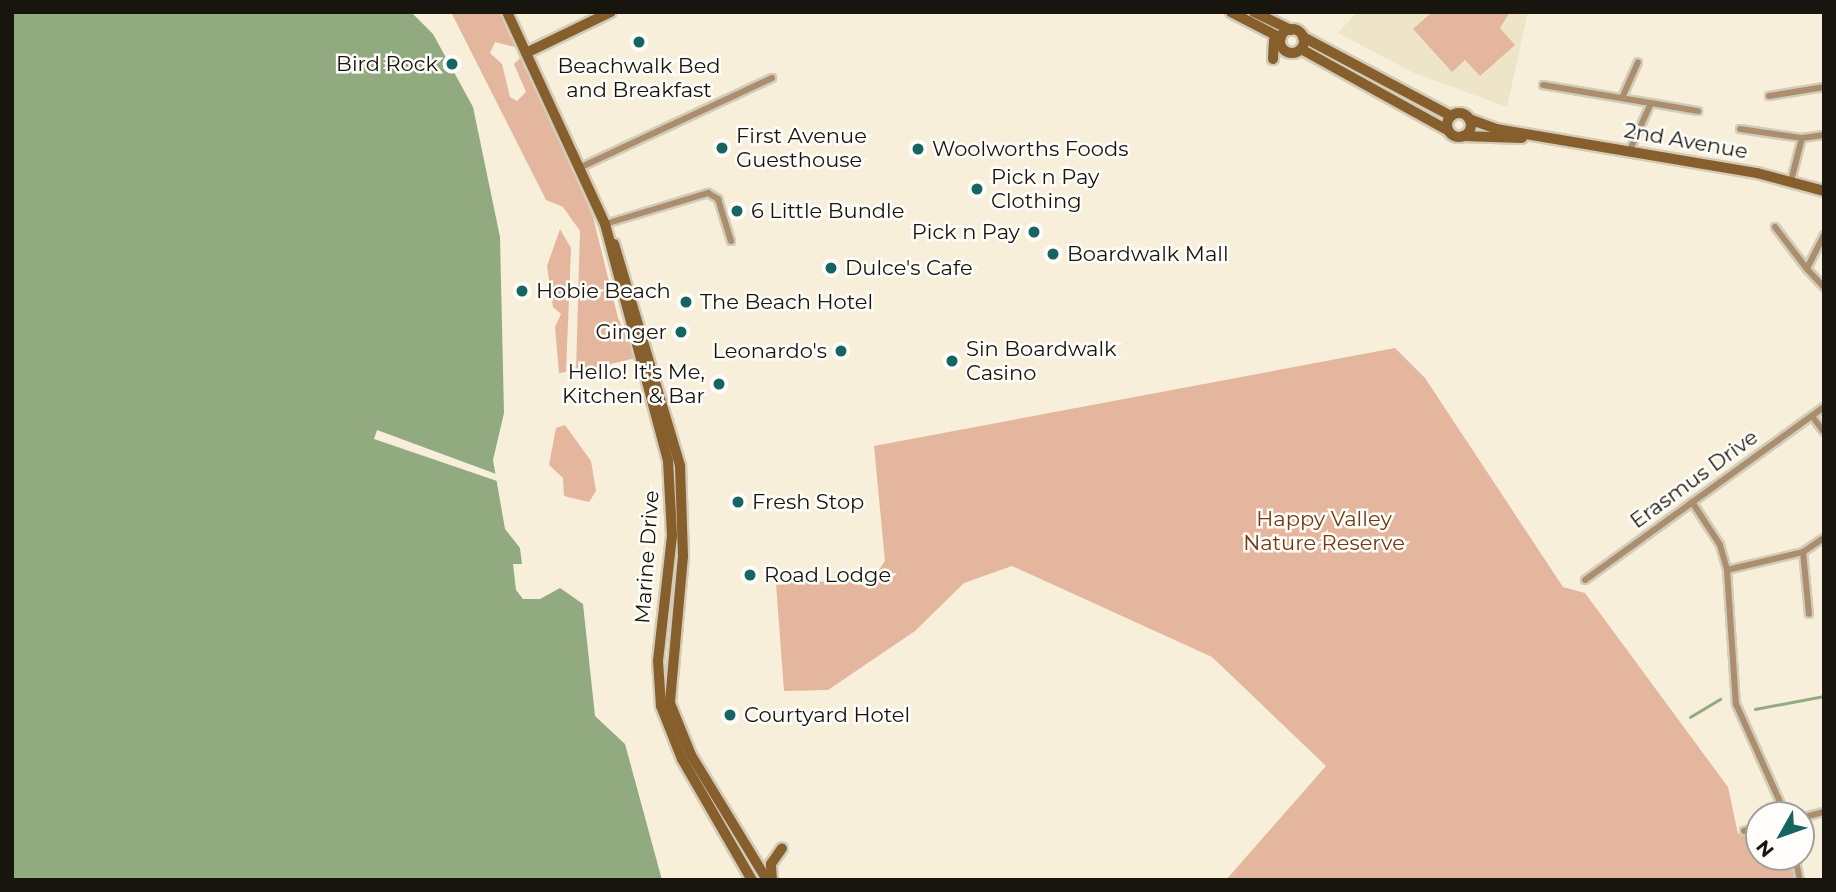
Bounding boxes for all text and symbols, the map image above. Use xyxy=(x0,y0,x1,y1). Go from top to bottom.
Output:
marker: Beachwalk Bed and Breakfast xyxy=(631,34,647,50)
place label: Bird Rock xyxy=(336,51,438,77)
place label: Beachwalk Bed and Breakfast xyxy=(557,53,721,103)
marker: Bird Rock xyxy=(444,56,460,72)
street label: 2nd Avenue xyxy=(1622,118,1750,164)
place label: First Avenue Guesthouse xyxy=(736,123,867,173)
place label: Woolworths Foods xyxy=(932,136,1128,162)
marker: First Avenue Guesthouse xyxy=(714,140,730,156)
marker: Woolworths Foods xyxy=(910,141,926,157)
place label: Pick n Pay Clothing xyxy=(991,164,1099,214)
marker: Pick n Pay Clothing xyxy=(969,181,985,197)
place label: 6 Little Bundle xyxy=(751,198,904,224)
marker: 6 Little Bundle xyxy=(729,203,745,219)
place label: Pick n Pay xyxy=(912,219,1020,245)
marker: Pick n Pay xyxy=(1026,224,1042,240)
place label: Boardwalk Mall xyxy=(1067,241,1229,267)
marker: Boardwalk Mall xyxy=(1045,246,1061,262)
place label: Dulce's Cafe xyxy=(845,255,973,281)
marker: Dulce's Cafe xyxy=(823,260,839,276)
place label: Hobie Beach xyxy=(536,278,671,304)
marker: Hobie Beach xyxy=(514,283,530,299)
place label: The Beach Hotel xyxy=(700,289,873,315)
marker: The Beach Hotel xyxy=(678,294,694,310)
place label: Ginger xyxy=(595,319,667,345)
marker: Ginger xyxy=(673,324,689,340)
place label: Sin Boardwalk Casino xyxy=(966,336,1117,386)
place label: Leonardo's xyxy=(713,338,827,364)
marker: Leonardo's xyxy=(833,343,849,359)
marker: Sin Boardwalk Casino xyxy=(944,353,960,369)
place label: Hello! It's Me, Kitchen & Bar xyxy=(562,359,705,409)
marker: Hello! It's Me, Kitchen & Bar xyxy=(711,376,727,392)
street label: Erasmus Drive xyxy=(1625,424,1763,534)
street label: Marine Drive xyxy=(630,489,664,625)
place label: Fresh Stop xyxy=(752,489,864,515)
marker: Fresh Stop xyxy=(730,494,746,510)
park label: Happy Valley Nature Reserve xyxy=(1243,506,1405,556)
place label: Road Lodge xyxy=(764,562,891,588)
marker: Road Lodge xyxy=(742,567,758,583)
place label: Courtyard Hotel xyxy=(744,702,910,728)
marker: Courtyard Hotel xyxy=(722,707,738,723)
north arrow xyxy=(1745,801,1815,871)
text: N xyxy=(1751,835,1779,862)

